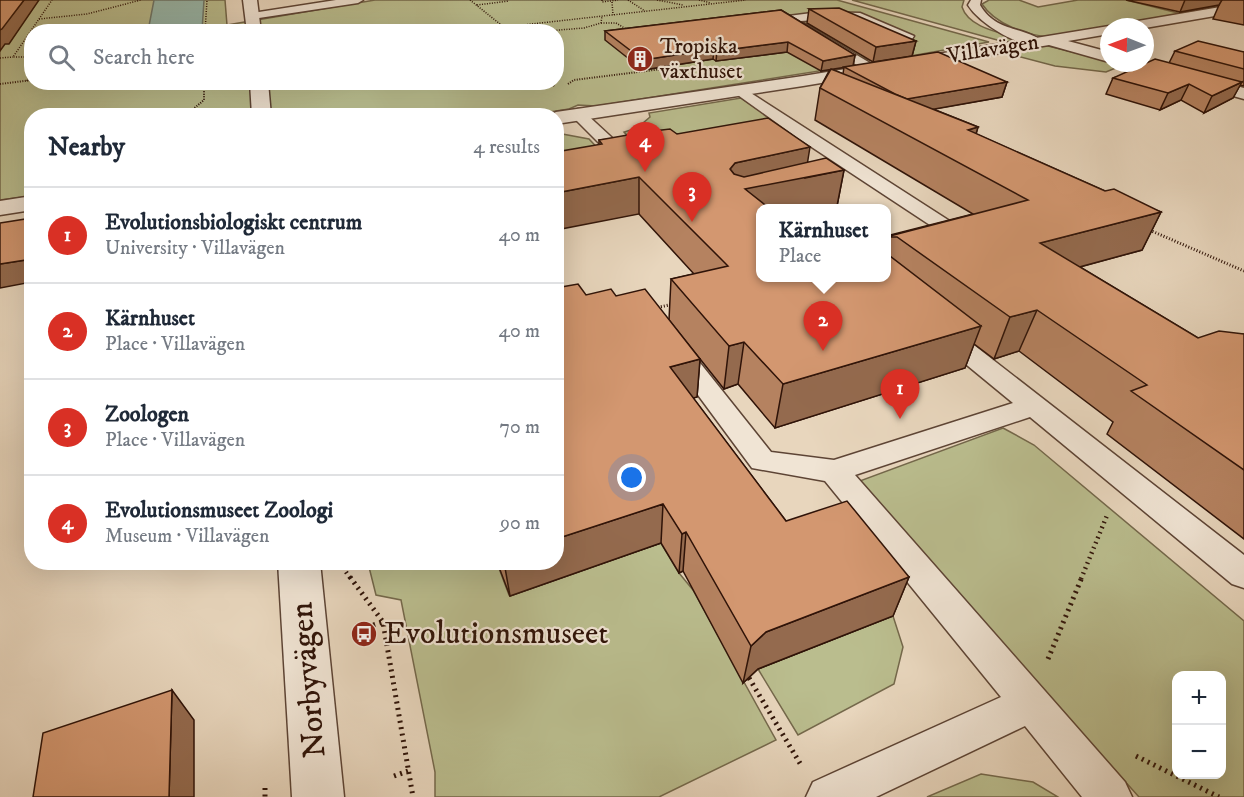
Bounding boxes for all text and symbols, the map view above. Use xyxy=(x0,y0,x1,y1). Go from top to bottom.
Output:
north arrow xyxy=(1100,18,1154,72)
search box xyxy=(24,24,564,90)
street label: Villavägen xyxy=(944,28,1041,70)
place label: Tropiska växthuset xyxy=(659,33,742,85)
icon: search xyxy=(45,41,78,74)
text: Search here xyxy=(93,44,195,71)
building icon: Tropiska växthuset xyxy=(625,44,655,74)
pin: 4 xyxy=(626,122,664,172)
text: Nearby xyxy=(48,131,125,164)
text: 4 results xyxy=(473,135,540,160)
pin: 3 xyxy=(672,172,712,222)
popup xyxy=(756,204,891,282)
text: Evolutionsbiologiskt centrum xyxy=(105,209,362,236)
text: Kärnhuset xyxy=(778,217,869,244)
text: 1 xyxy=(64,223,71,248)
text: 40 m xyxy=(498,223,540,248)
text: University · Villavägen xyxy=(105,236,285,261)
text: Place xyxy=(778,244,821,269)
pin: 2 xyxy=(804,302,842,351)
text: Kärnhuset xyxy=(105,305,195,332)
text: 2 xyxy=(63,319,72,344)
text: 40 m xyxy=(498,319,540,344)
text: Place · Villavägen xyxy=(105,332,245,357)
pin: 1 xyxy=(880,370,920,419)
text: Zoologen xyxy=(105,401,189,428)
text: 3 xyxy=(64,415,71,440)
text: 70 m xyxy=(499,415,540,440)
text: Place · Villavägen xyxy=(105,428,245,453)
your location xyxy=(617,463,646,492)
text: Evolutionsmuseet Zoologi xyxy=(105,497,333,524)
text: 4 xyxy=(62,511,73,536)
text: 90 m xyxy=(500,511,540,536)
text: Museum · Villavägen xyxy=(105,524,270,549)
street label: Norbyvägen xyxy=(282,600,336,760)
place label: Evolutionsmuseet xyxy=(384,614,609,654)
bus stop icon: Evolutionsmuseet xyxy=(349,619,379,649)
map controls xyxy=(1172,671,1226,779)
button: + xyxy=(1172,671,1226,725)
button: − xyxy=(1172,725,1226,779)

